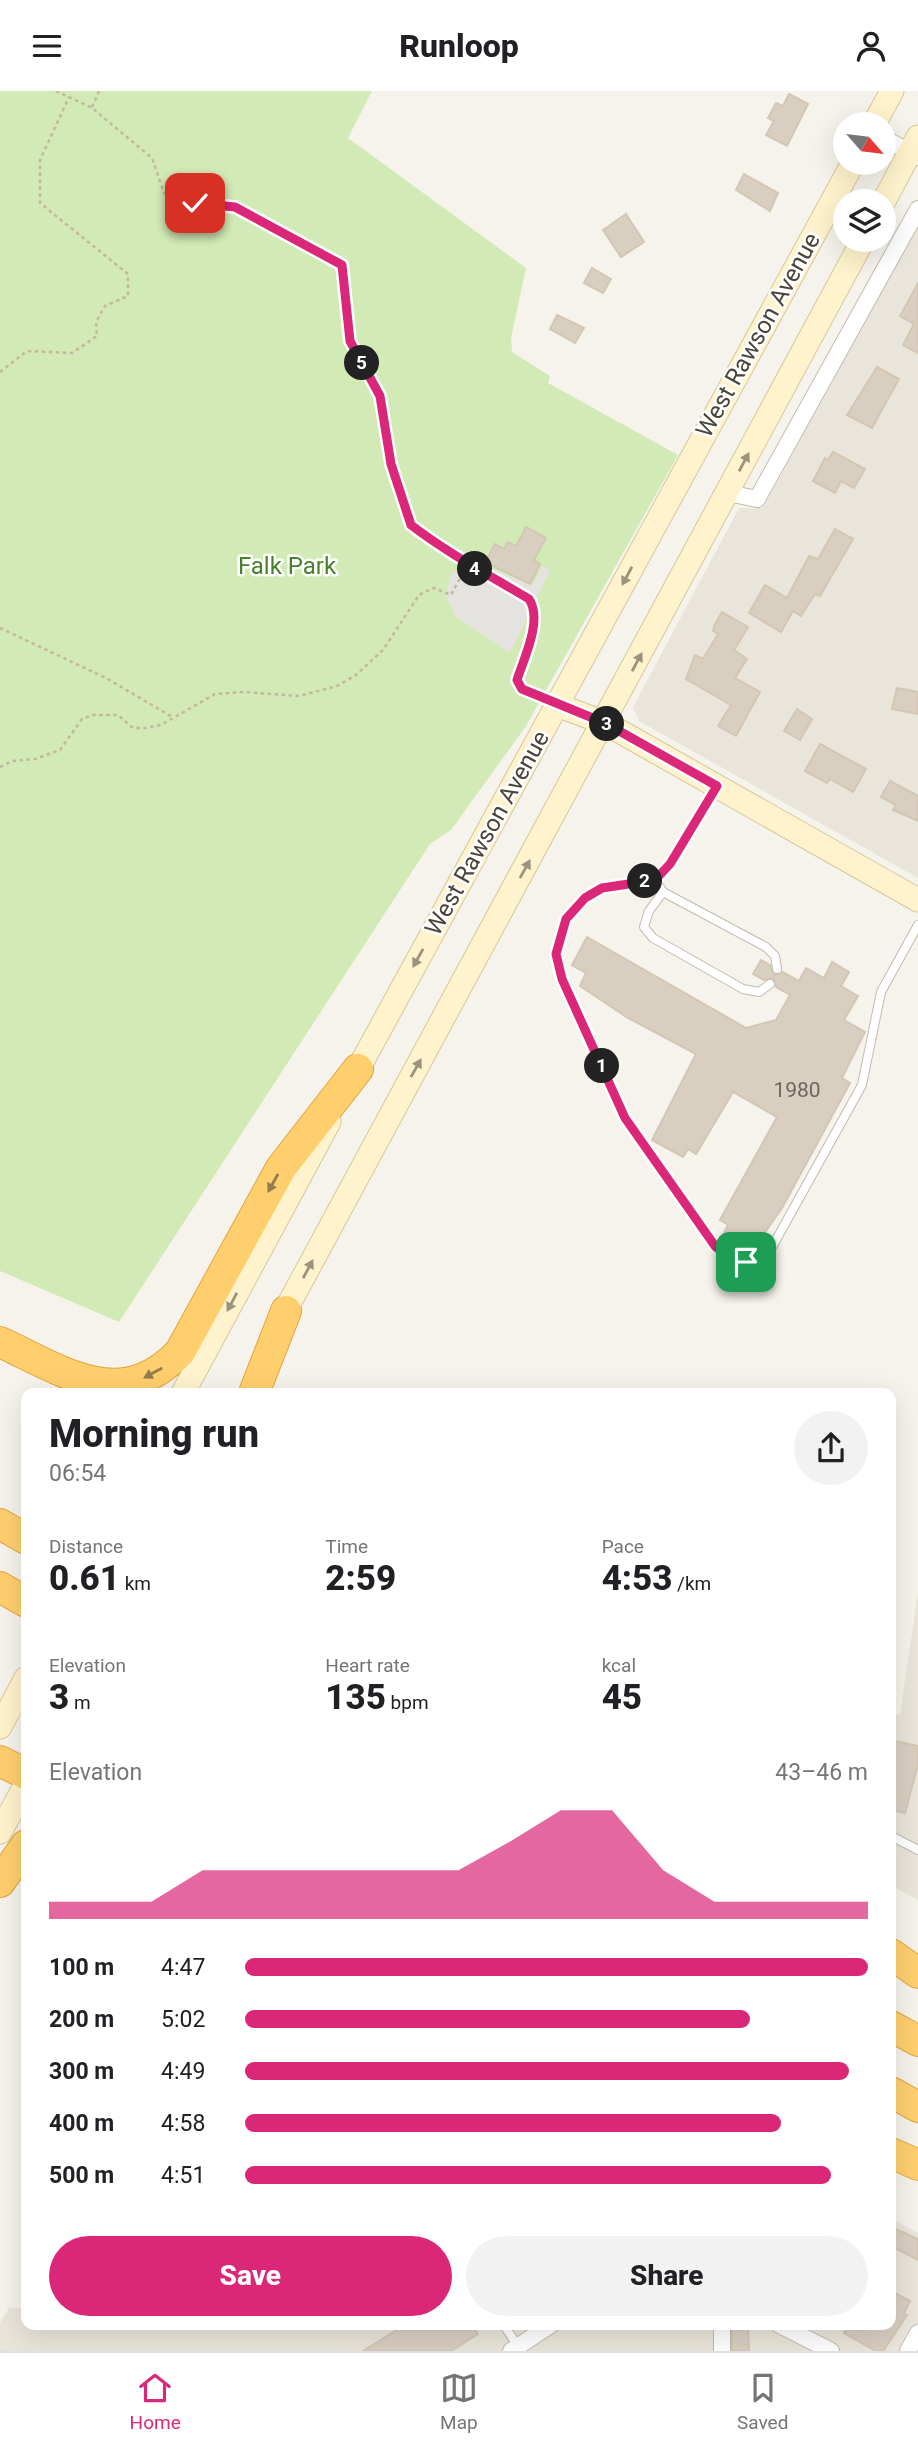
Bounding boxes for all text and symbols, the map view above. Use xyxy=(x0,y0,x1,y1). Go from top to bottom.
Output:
icon: menu xyxy=(28,27,66,65)
text: Runloop xyxy=(399,27,519,65)
icon: person xyxy=(852,27,890,65)
north arrow xyxy=(833,112,896,175)
map controls xyxy=(833,112,896,252)
pin xyxy=(165,173,225,233)
icon: check xyxy=(176,184,214,222)
button: layers xyxy=(833,189,896,252)
street label: West Rawson Avenue xyxy=(690,228,826,442)
pin: 5 xyxy=(344,345,380,381)
text: 5 xyxy=(356,351,367,374)
one-way arrow xyxy=(739,452,750,472)
park label: Falk Park xyxy=(238,552,337,580)
pin: 4 xyxy=(458,552,492,587)
text: 4 xyxy=(469,557,480,580)
one-way arrow xyxy=(621,566,633,586)
one-way arrow xyxy=(631,653,643,672)
pin: 3 xyxy=(590,707,624,741)
text: 3 xyxy=(601,712,612,735)
street label: West Rawson Avenue xyxy=(419,726,555,940)
one-way arrow xyxy=(519,859,531,878)
pin: 2 xyxy=(628,863,662,899)
text: 2 xyxy=(639,869,650,892)
one-way arrow xyxy=(413,949,425,969)
pin: 1 xyxy=(584,1049,620,1083)
text: 1 xyxy=(596,1054,607,1077)
one-way arrow xyxy=(410,1059,422,1078)
house number: 1980 xyxy=(773,1078,821,1102)
one-way arrow xyxy=(267,1173,279,1193)
pin xyxy=(716,1232,776,1292)
icon: arrive xyxy=(727,1243,765,1281)
one-way arrow xyxy=(303,1259,314,1279)
one-way arrow xyxy=(226,1292,238,1312)
one-way arrow xyxy=(143,1367,163,1379)
button: share xyxy=(794,1411,868,1485)
text: Morning run xyxy=(49,1412,259,1456)
text: 06:54 xyxy=(49,1460,106,1487)
text: Distance xyxy=(49,1535,123,1558)
text: Time xyxy=(325,1535,368,1558)
text: Pace xyxy=(602,1535,644,1558)
text: 0.61 xyxy=(49,1558,120,1599)
text: 2:59 xyxy=(325,1558,396,1599)
text: 4:53 xyxy=(602,1558,672,1599)
text: km xyxy=(120,1572,151,1595)
text: /km xyxy=(672,1572,711,1595)
text: Elevation xyxy=(49,1654,126,1677)
text: Heart rate xyxy=(325,1654,410,1677)
text: kcal xyxy=(602,1654,636,1677)
text: 3 xyxy=(49,1677,69,1718)
text: 135 xyxy=(325,1677,386,1718)
text: 45 xyxy=(602,1677,642,1718)
text: m xyxy=(69,1691,91,1714)
text: bpm xyxy=(386,1691,429,1714)
text: Elevation xyxy=(49,1759,142,1786)
text: 43–46 m xyxy=(775,1759,868,1786)
text: 100 m xyxy=(49,1954,114,1981)
text: 4:47 xyxy=(161,1954,205,1981)
text: 200 m xyxy=(49,2006,114,2033)
text: 5:02 xyxy=(161,2006,205,2033)
text: 300 m xyxy=(49,2058,114,2085)
text: 4:49 xyxy=(161,2058,205,2085)
text: 400 m xyxy=(49,2110,114,2137)
text: 4:58 xyxy=(161,2110,205,2137)
text: 500 m xyxy=(49,2162,114,2189)
text: 4:51 xyxy=(161,2162,205,2189)
button: Save xyxy=(49,2236,452,2316)
button: Share xyxy=(466,2236,868,2316)
tab: Home xyxy=(130,2369,181,2434)
tab: Map xyxy=(440,2369,478,2434)
tab: Saved xyxy=(737,2369,788,2434)

